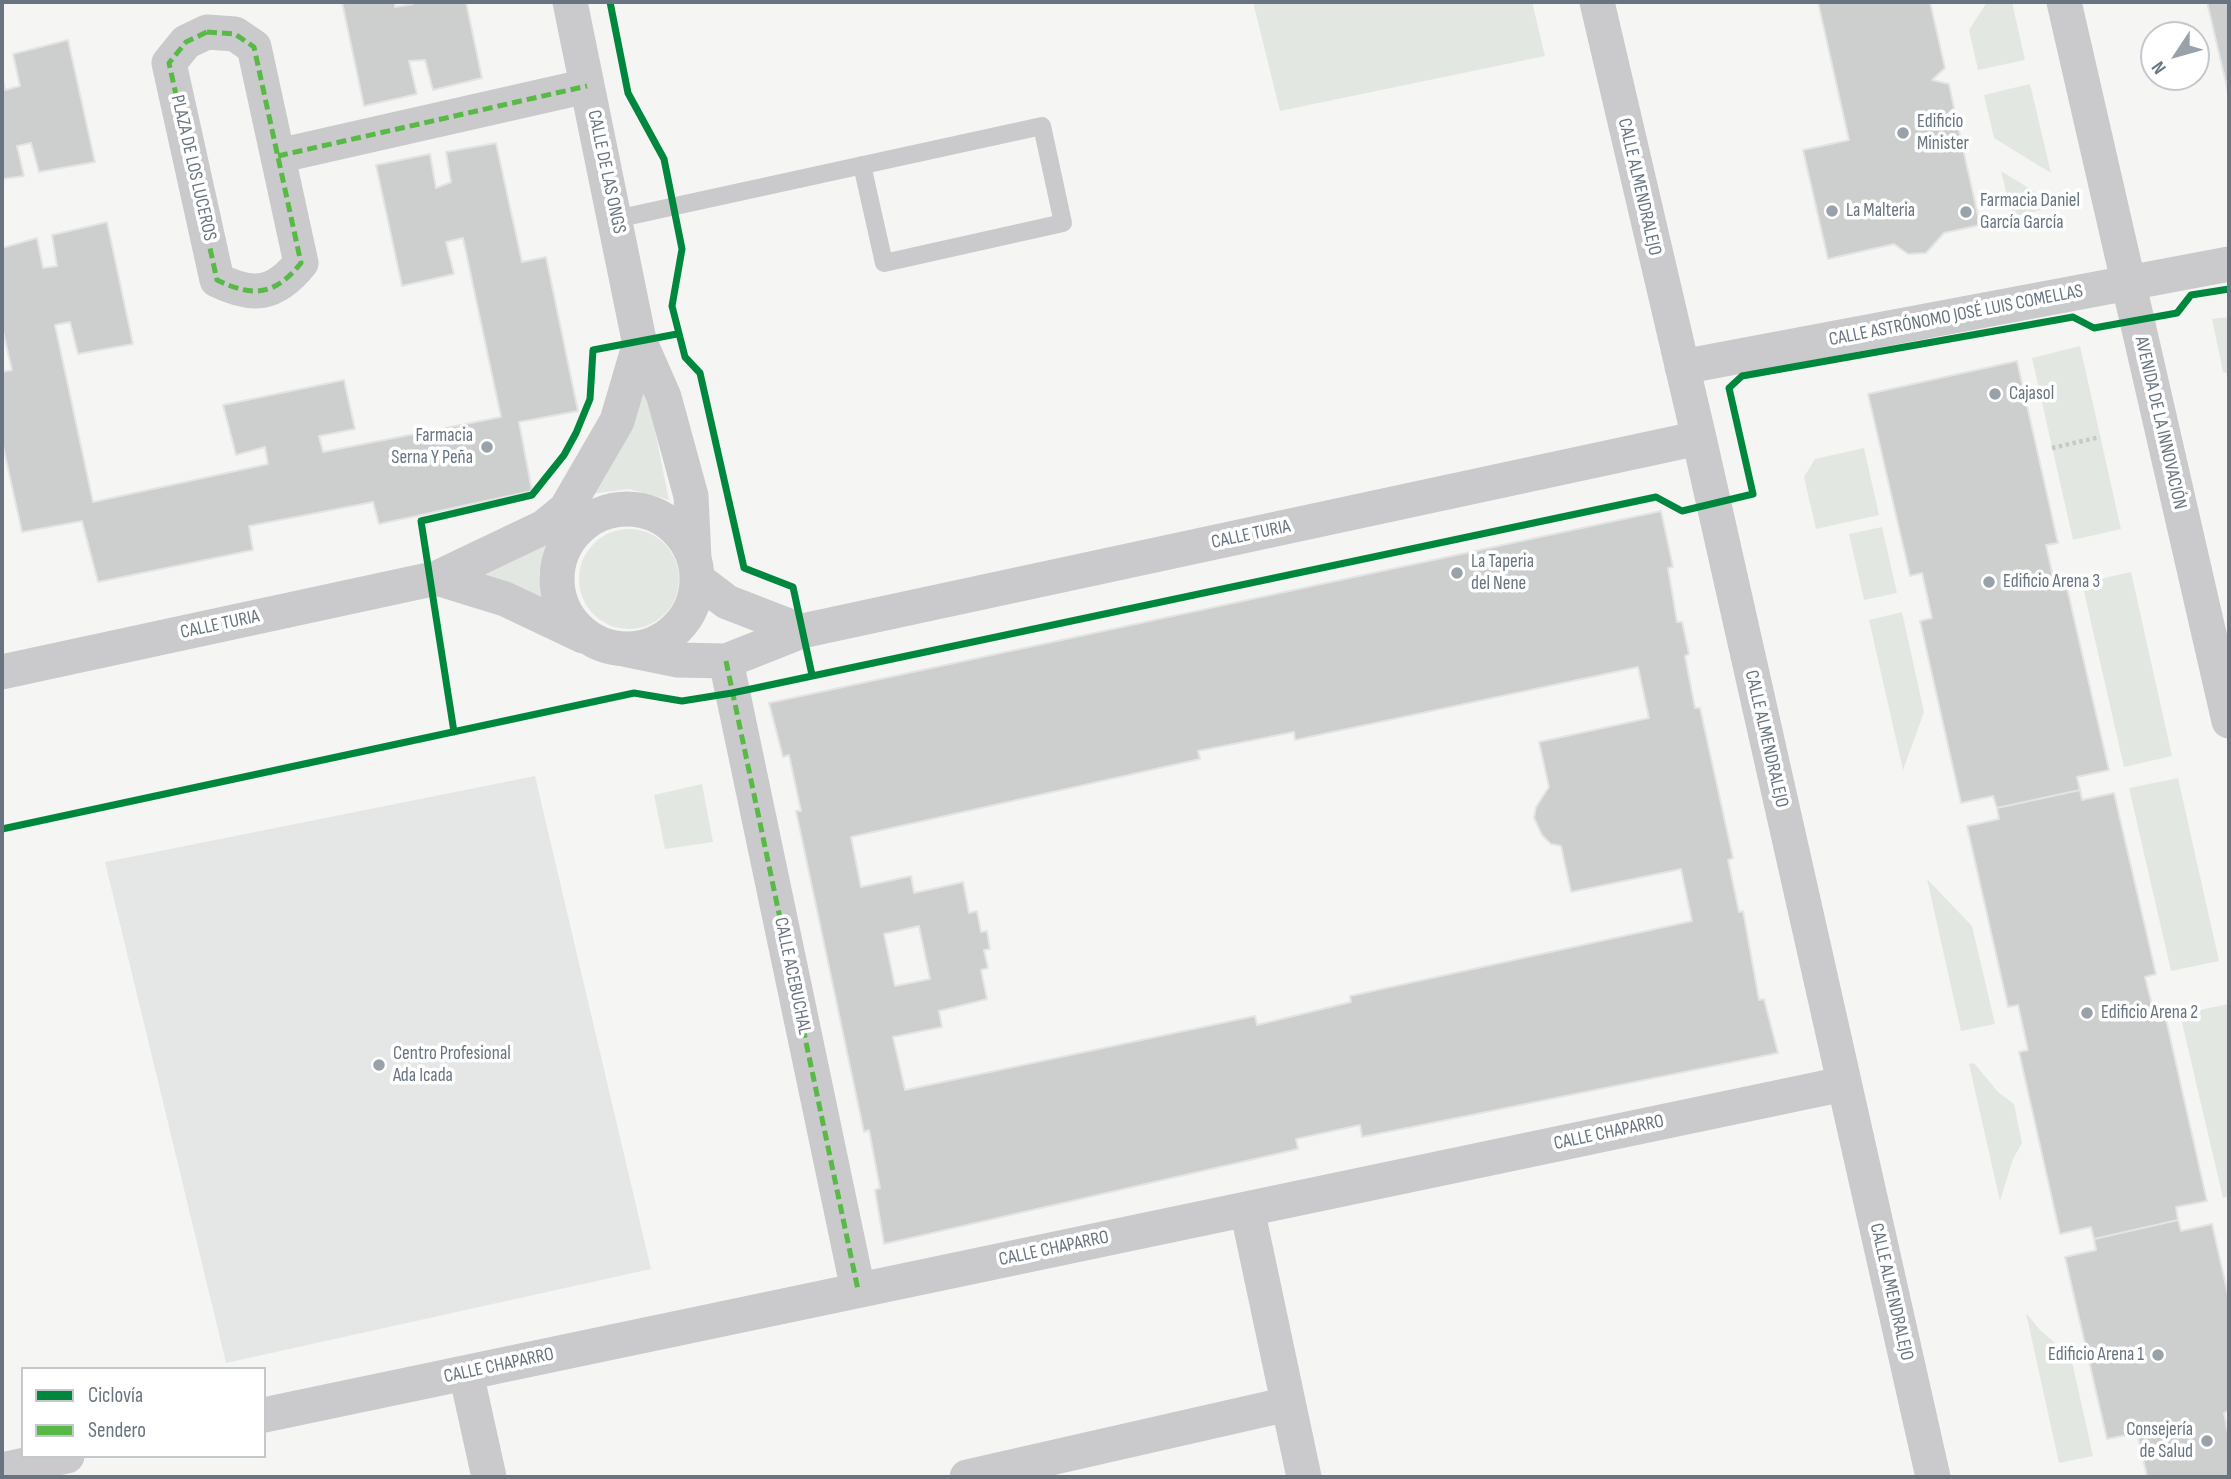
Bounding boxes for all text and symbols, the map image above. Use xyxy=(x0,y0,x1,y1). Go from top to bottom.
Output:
north arrow xyxy=(2140,21,2210,91)
text: N xyxy=(2147,57,2172,78)
street label: PLAZA DE LOS LUCEROS xyxy=(165,93,221,243)
street label: CALLE DE LAS ONGS xyxy=(582,108,630,236)
place label: Edificio Minister xyxy=(1917,111,1969,155)
street label: CALLE ALMENDRALEJO xyxy=(1612,116,1666,258)
marker: Edificio Minister xyxy=(1895,125,1911,141)
place label: Farmacia Daniel García García xyxy=(1980,190,2080,234)
place label: La Malteria xyxy=(1846,200,1915,222)
marker: La Malteria xyxy=(1824,203,1840,219)
marker: Farmacia Daniel García García xyxy=(1958,204,1974,220)
street label: CALLE ASTRÓNOMO JOSÉ LUIS COMELLAS xyxy=(1827,280,2085,352)
street label: AVENIDA DE LA INNOVACIÓN xyxy=(2129,334,2191,512)
place label: Cajasol xyxy=(2009,383,2054,405)
marker: Cajasol xyxy=(1987,386,2003,402)
place label: Farmacia Serna Y Peña xyxy=(391,425,473,469)
marker: Farmacia Serna Y Peña xyxy=(479,439,495,455)
street label: CALLE TURIA xyxy=(1209,516,1293,554)
place label: La Taperia del Nene xyxy=(1471,551,1534,595)
marker: La Taperia del Nene xyxy=(1449,565,1465,581)
place label: Edificio Arena 3 xyxy=(2003,571,2100,593)
marker: Edificio Arena 3 xyxy=(1981,574,1997,590)
street label: CALLE TURIA xyxy=(178,606,262,644)
street label: CALLE ALMENDRALEJO xyxy=(1739,668,1793,810)
street label: CALLE ACEBUCHAL xyxy=(768,915,816,1037)
place label: Edificio Arena 2 xyxy=(2101,1002,2198,1024)
marker: Edificio Arena 2 xyxy=(2079,1005,2095,1021)
place label: Centro Profesional Ada Icada xyxy=(393,1043,511,1087)
marker: Centro Profesional Ada Icada xyxy=(371,1057,387,1073)
street label: CALLE CHAPARRO xyxy=(1552,1110,1666,1156)
street label: CALLE ALMENDRALEJO xyxy=(1864,1221,1918,1363)
street label: CALLE CHAPARRO xyxy=(997,1226,1111,1272)
street label: CALLE CHAPARRO xyxy=(442,1343,556,1389)
place label: Edificio Arena 1 xyxy=(2048,1344,2144,1366)
marker: Edificio Arena 1 xyxy=(2150,1347,2166,1363)
legend xyxy=(21,1367,266,1458)
text: Ciclovía xyxy=(88,1383,143,1408)
text: Sendero xyxy=(88,1418,146,1443)
place label: Consejería de Salud xyxy=(2126,1419,2193,1463)
marker: Consejería de Salud xyxy=(2199,1433,2215,1449)

